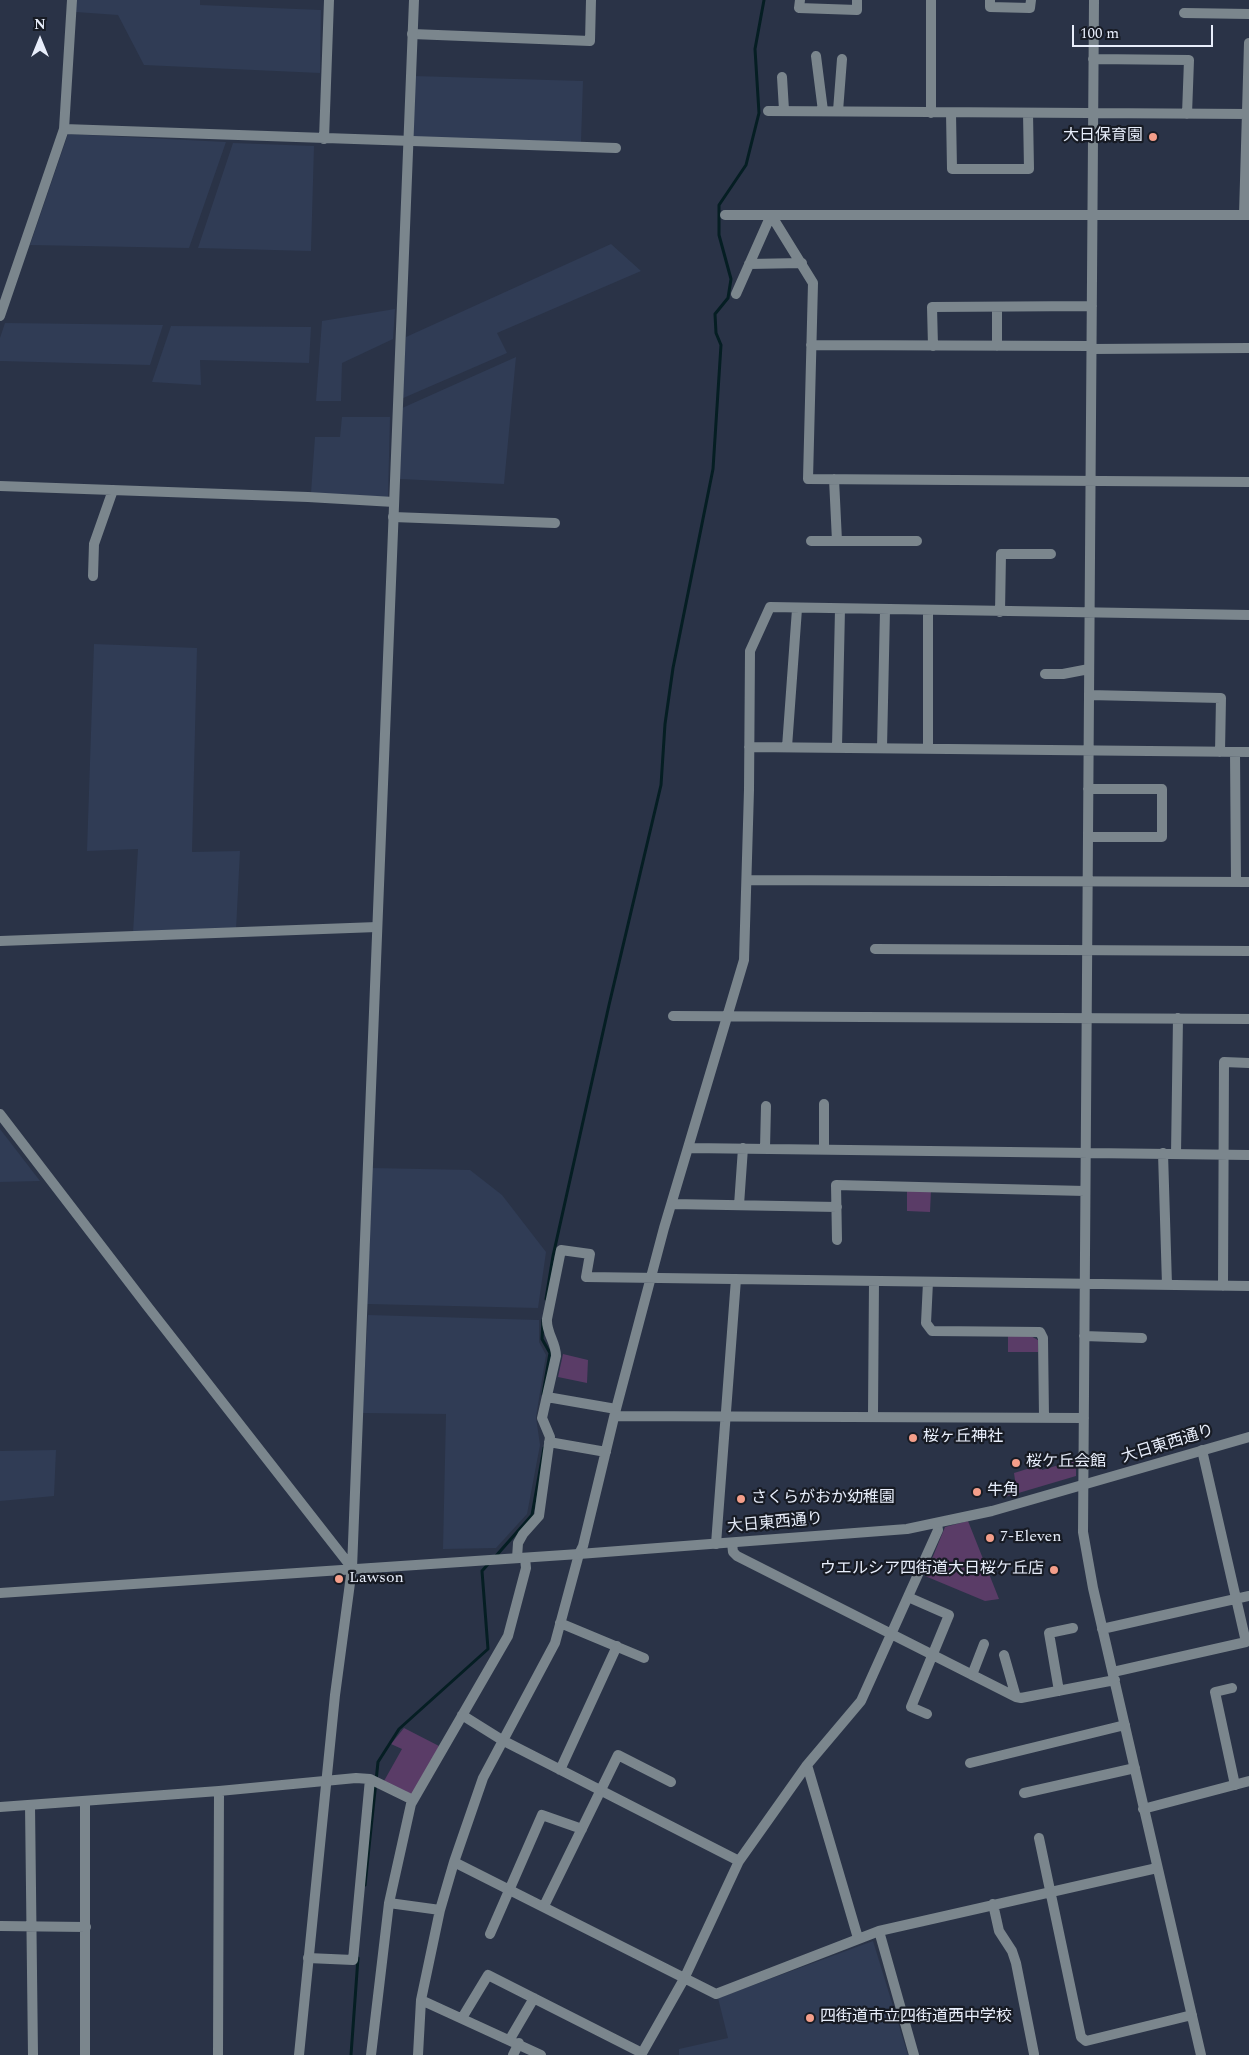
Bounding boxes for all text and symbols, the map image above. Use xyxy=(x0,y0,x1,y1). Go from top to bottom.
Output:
text: N xyxy=(34,14,46,35)
north arrow xyxy=(15,15,65,65)
scale bar xyxy=(1074,15,1215,47)
text: 100 m xyxy=(1080,22,1119,45)
place label: 大日保育園 xyxy=(1063,127,1143,147)
marker: 大日保育園 xyxy=(1147,131,1159,143)
street label: 大日東西通り xyxy=(1119,1422,1217,1468)
place label: 桜ヶ丘神社 xyxy=(923,1428,1003,1448)
marker: 桜ヶ丘神社 xyxy=(907,1432,919,1444)
place label: 桜ケ丘会館 xyxy=(1026,1453,1106,1473)
marker: 桜ケ丘会館 xyxy=(1010,1457,1022,1469)
place label: 牛角 xyxy=(987,1482,1019,1502)
marker: 牛角 xyxy=(971,1486,983,1498)
place label: さくらがおか幼稚園 xyxy=(751,1489,895,1509)
marker: さくらがおか幼稚園 xyxy=(735,1493,747,1505)
street label: 大日東西通り xyxy=(726,1510,824,1538)
place label: 7-Eleven xyxy=(1000,1528,1062,1548)
marker: 7-Eleven xyxy=(984,1532,996,1544)
place label: ウエルシア四街道大日桜ケ丘店 xyxy=(820,1560,1044,1580)
marker: ウエルシア四街道大日桜ケ丘店 xyxy=(1048,1564,1060,1576)
place label: Lawson xyxy=(349,1569,404,1589)
marker: Lawson xyxy=(333,1573,345,1585)
place label: 四街道市立四街道西中学校 xyxy=(820,2008,1012,2028)
marker: 四街道市立四街道西中学校 xyxy=(804,2012,816,2024)

